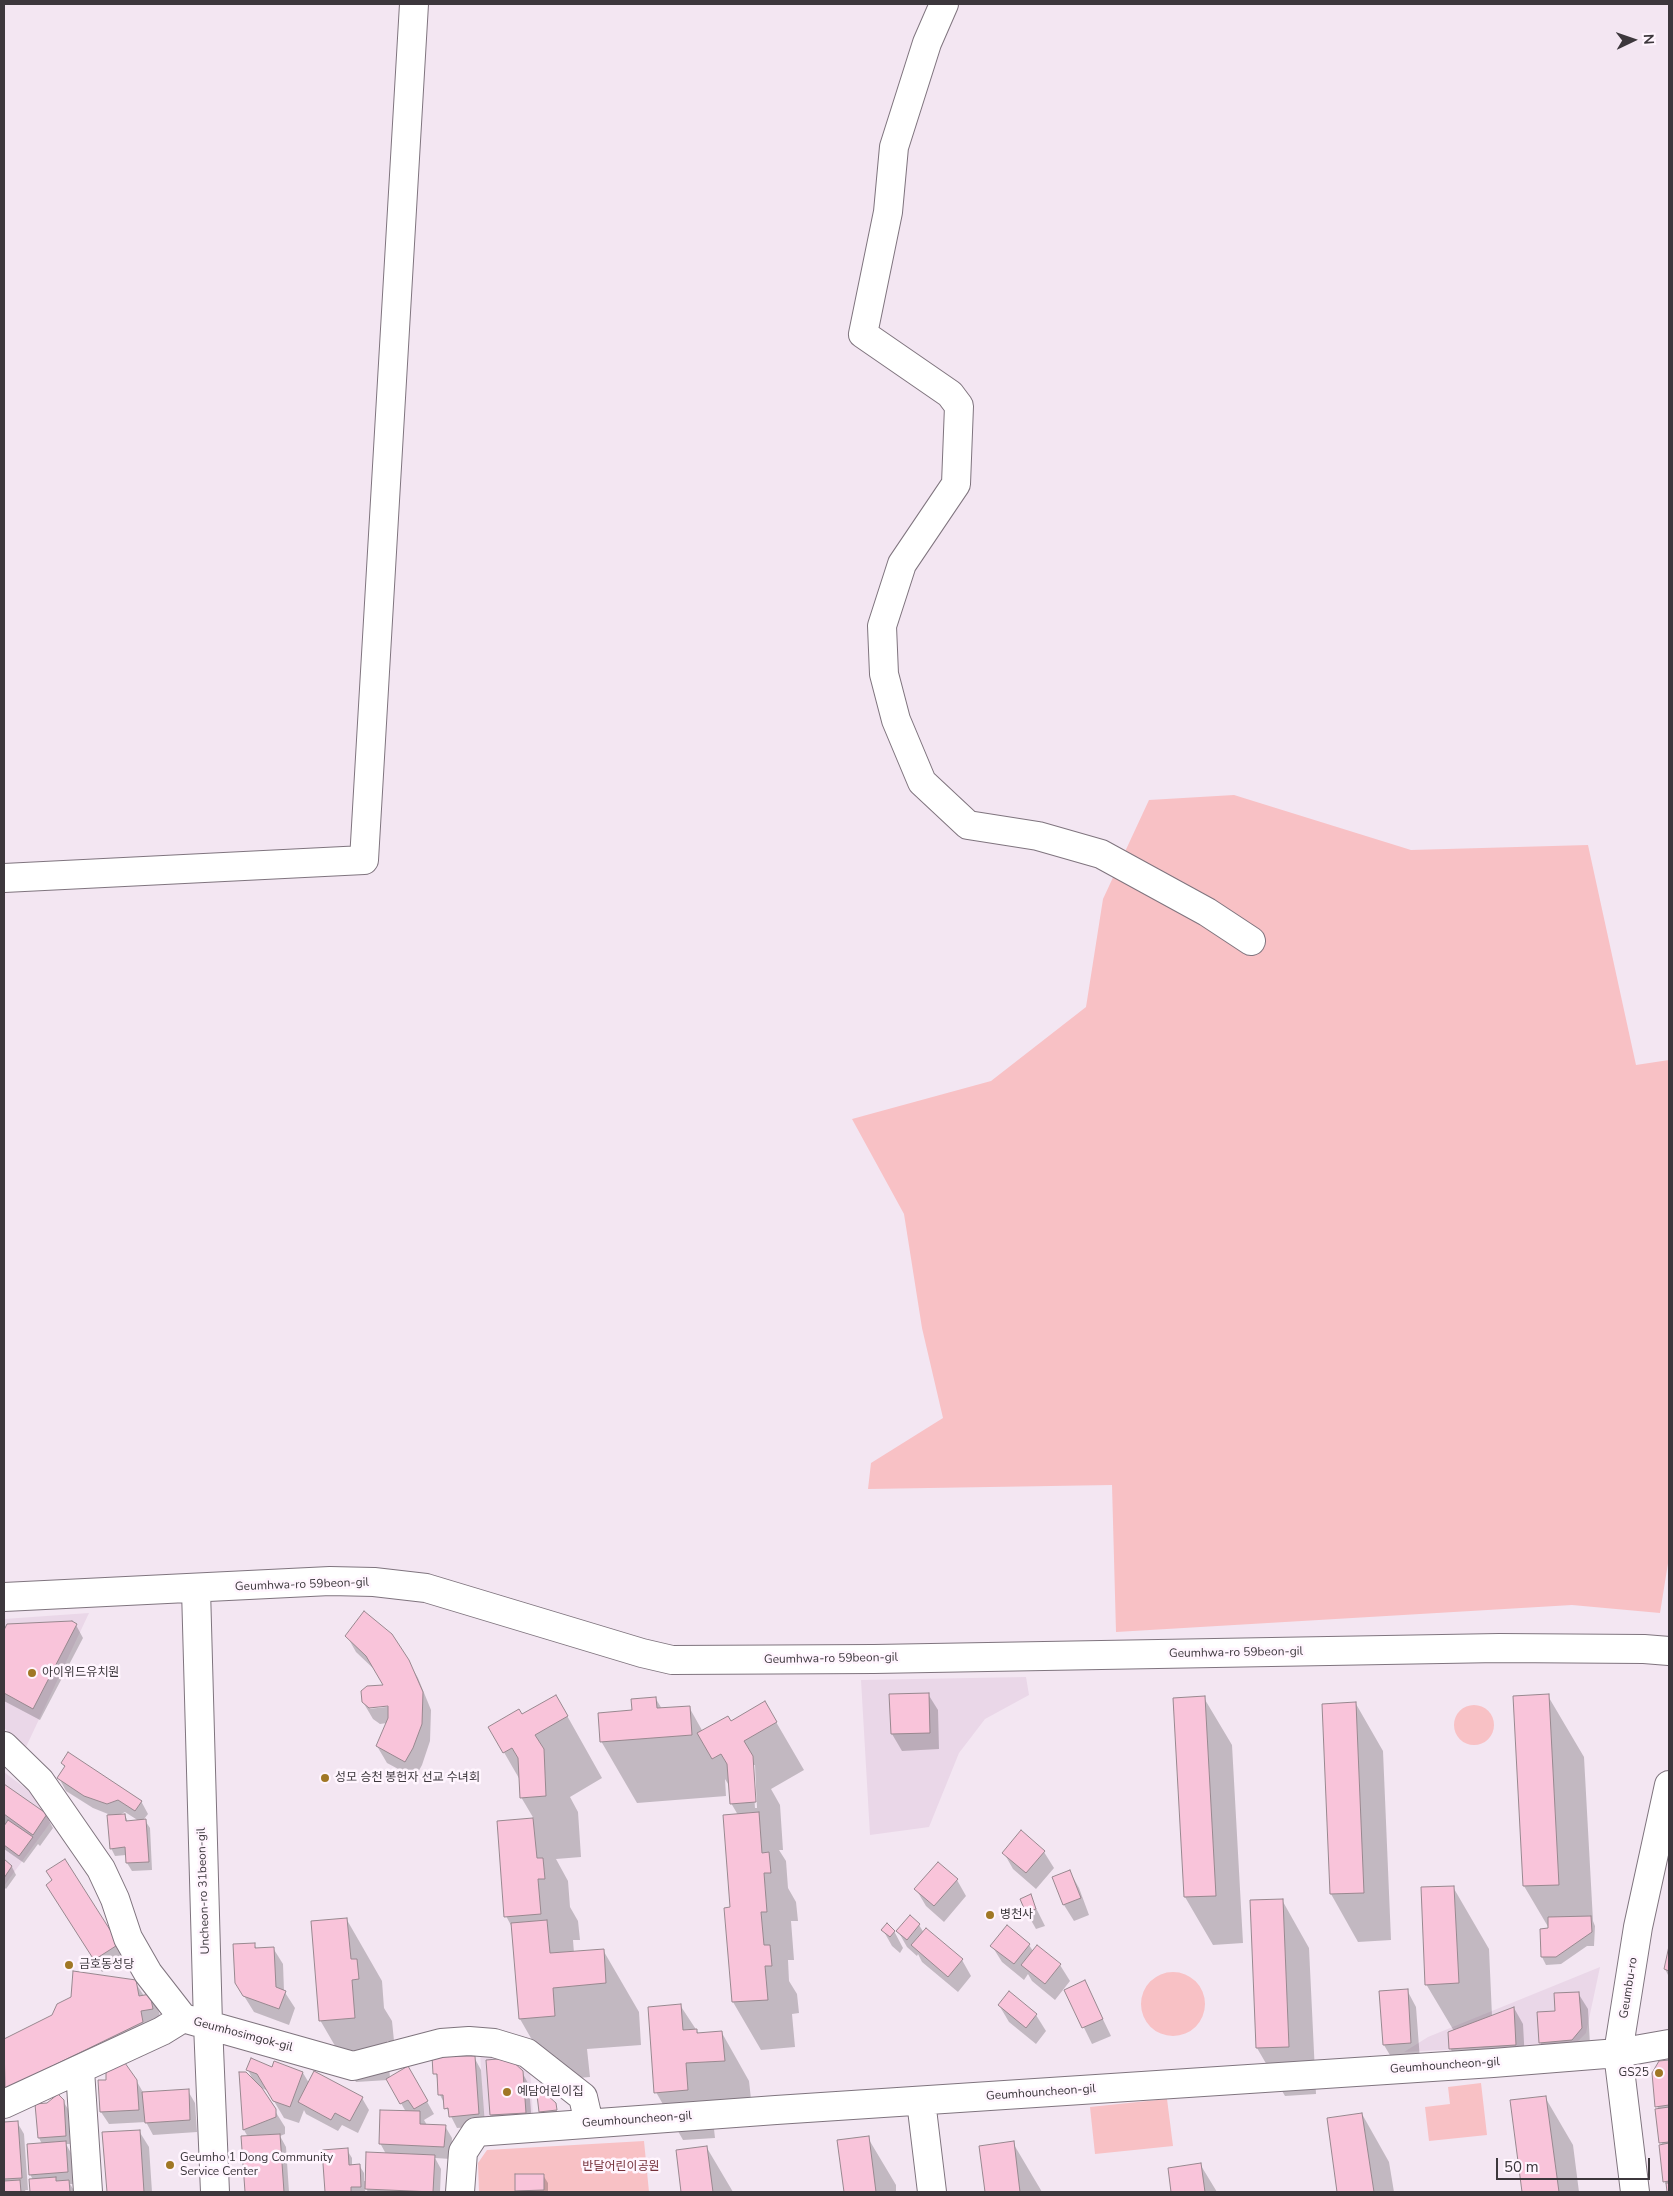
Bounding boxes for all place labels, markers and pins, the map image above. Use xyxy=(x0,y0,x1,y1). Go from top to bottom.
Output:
place label: 아이위드유치원 xyxy=(42,1666,119,1680)
marker: 아이위드유치원 xyxy=(26,1667,38,1679)
place label: 성모 승천 봉헌자 선교 수녀회 xyxy=(335,1771,480,1785)
marker: 성모 승천 봉헌자 선교 수녀회 xyxy=(319,1772,331,1784)
place label: 병천사 xyxy=(1000,1908,1033,1922)
marker: 병천사 xyxy=(984,1909,996,1921)
place label: 금호동성당 xyxy=(79,1958,134,1972)
marker: 금호동성당 xyxy=(63,1959,75,1971)
place label: GS25 xyxy=(1619,2066,1649,2080)
marker: GS25 xyxy=(1653,2067,1665,2079)
place label: 예담어린이집 xyxy=(517,2085,583,2099)
marker: 예담어린이집 xyxy=(501,2086,513,2098)
place label: Geumho 1 Dong Community Service Center xyxy=(180,2151,333,2179)
marker: Geumho 1 Dong Community Service Center xyxy=(164,2159,176,2171)

